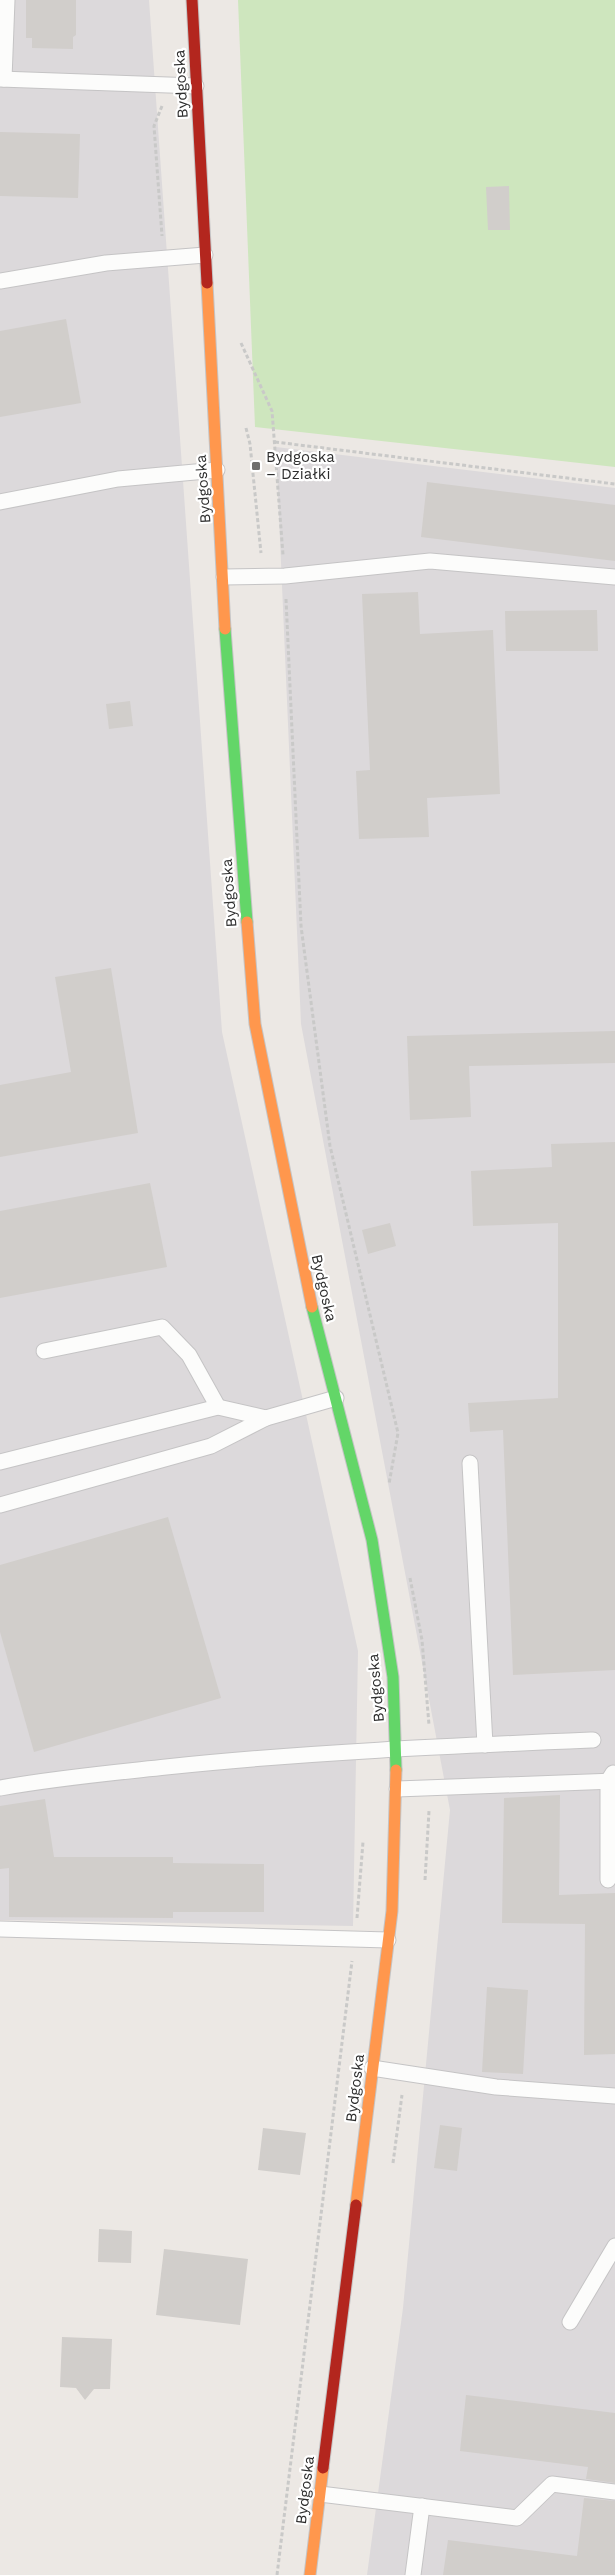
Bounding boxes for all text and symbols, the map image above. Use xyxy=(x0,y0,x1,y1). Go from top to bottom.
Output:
street label: Bydgoska xyxy=(170,49,192,119)
place label: Bydgoska – Działki xyxy=(266,448,335,483)
street label: Bydgoska xyxy=(192,454,214,524)
marker: Bydgoska – Działki xyxy=(250,460,262,472)
street label: Bydgoska xyxy=(218,858,240,928)
street label: Bydgoska xyxy=(308,1253,341,1324)
street label: Bydgoska xyxy=(364,1653,388,1723)
street label: Bydgoska xyxy=(342,2052,368,2123)
street label: Bydgoska xyxy=(292,2454,318,2525)

